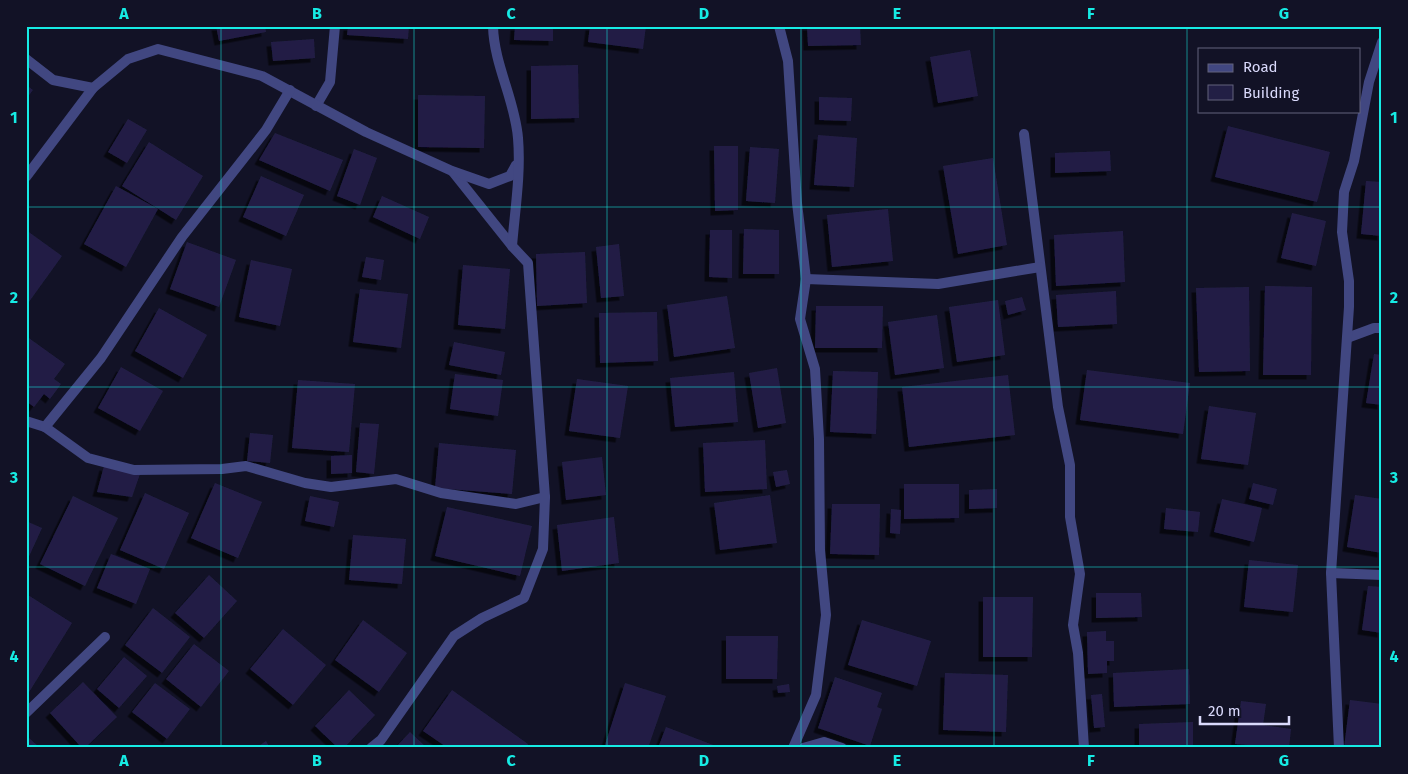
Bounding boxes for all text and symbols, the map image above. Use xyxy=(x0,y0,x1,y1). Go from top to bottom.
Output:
text: A xyxy=(118,4,129,23)
text: B xyxy=(312,4,322,23)
text: C xyxy=(506,4,516,23)
text: D xyxy=(699,4,709,23)
text: E xyxy=(893,4,901,23)
text: F xyxy=(1087,4,1095,23)
text: G xyxy=(1279,4,1289,23)
legend xyxy=(1198,48,1360,112)
text: Road xyxy=(1243,58,1278,76)
text: Building xyxy=(1243,84,1299,102)
text: 1 xyxy=(10,108,18,127)
text: 1 xyxy=(1390,108,1398,127)
text: 2 xyxy=(10,288,18,307)
text: 2 xyxy=(1390,288,1398,307)
text: 3 xyxy=(9,468,18,487)
text: 3 xyxy=(1389,468,1398,487)
text: 4 xyxy=(9,647,19,666)
text: 4 xyxy=(1389,647,1399,666)
scale bar xyxy=(1200,694,1289,726)
text: 20 m xyxy=(1208,702,1241,720)
text: A xyxy=(118,751,129,770)
text: B xyxy=(312,751,322,770)
text: C xyxy=(506,751,516,770)
text: D xyxy=(699,751,709,770)
text: E xyxy=(893,751,901,770)
text: F xyxy=(1087,751,1095,770)
text: G xyxy=(1279,751,1289,770)

